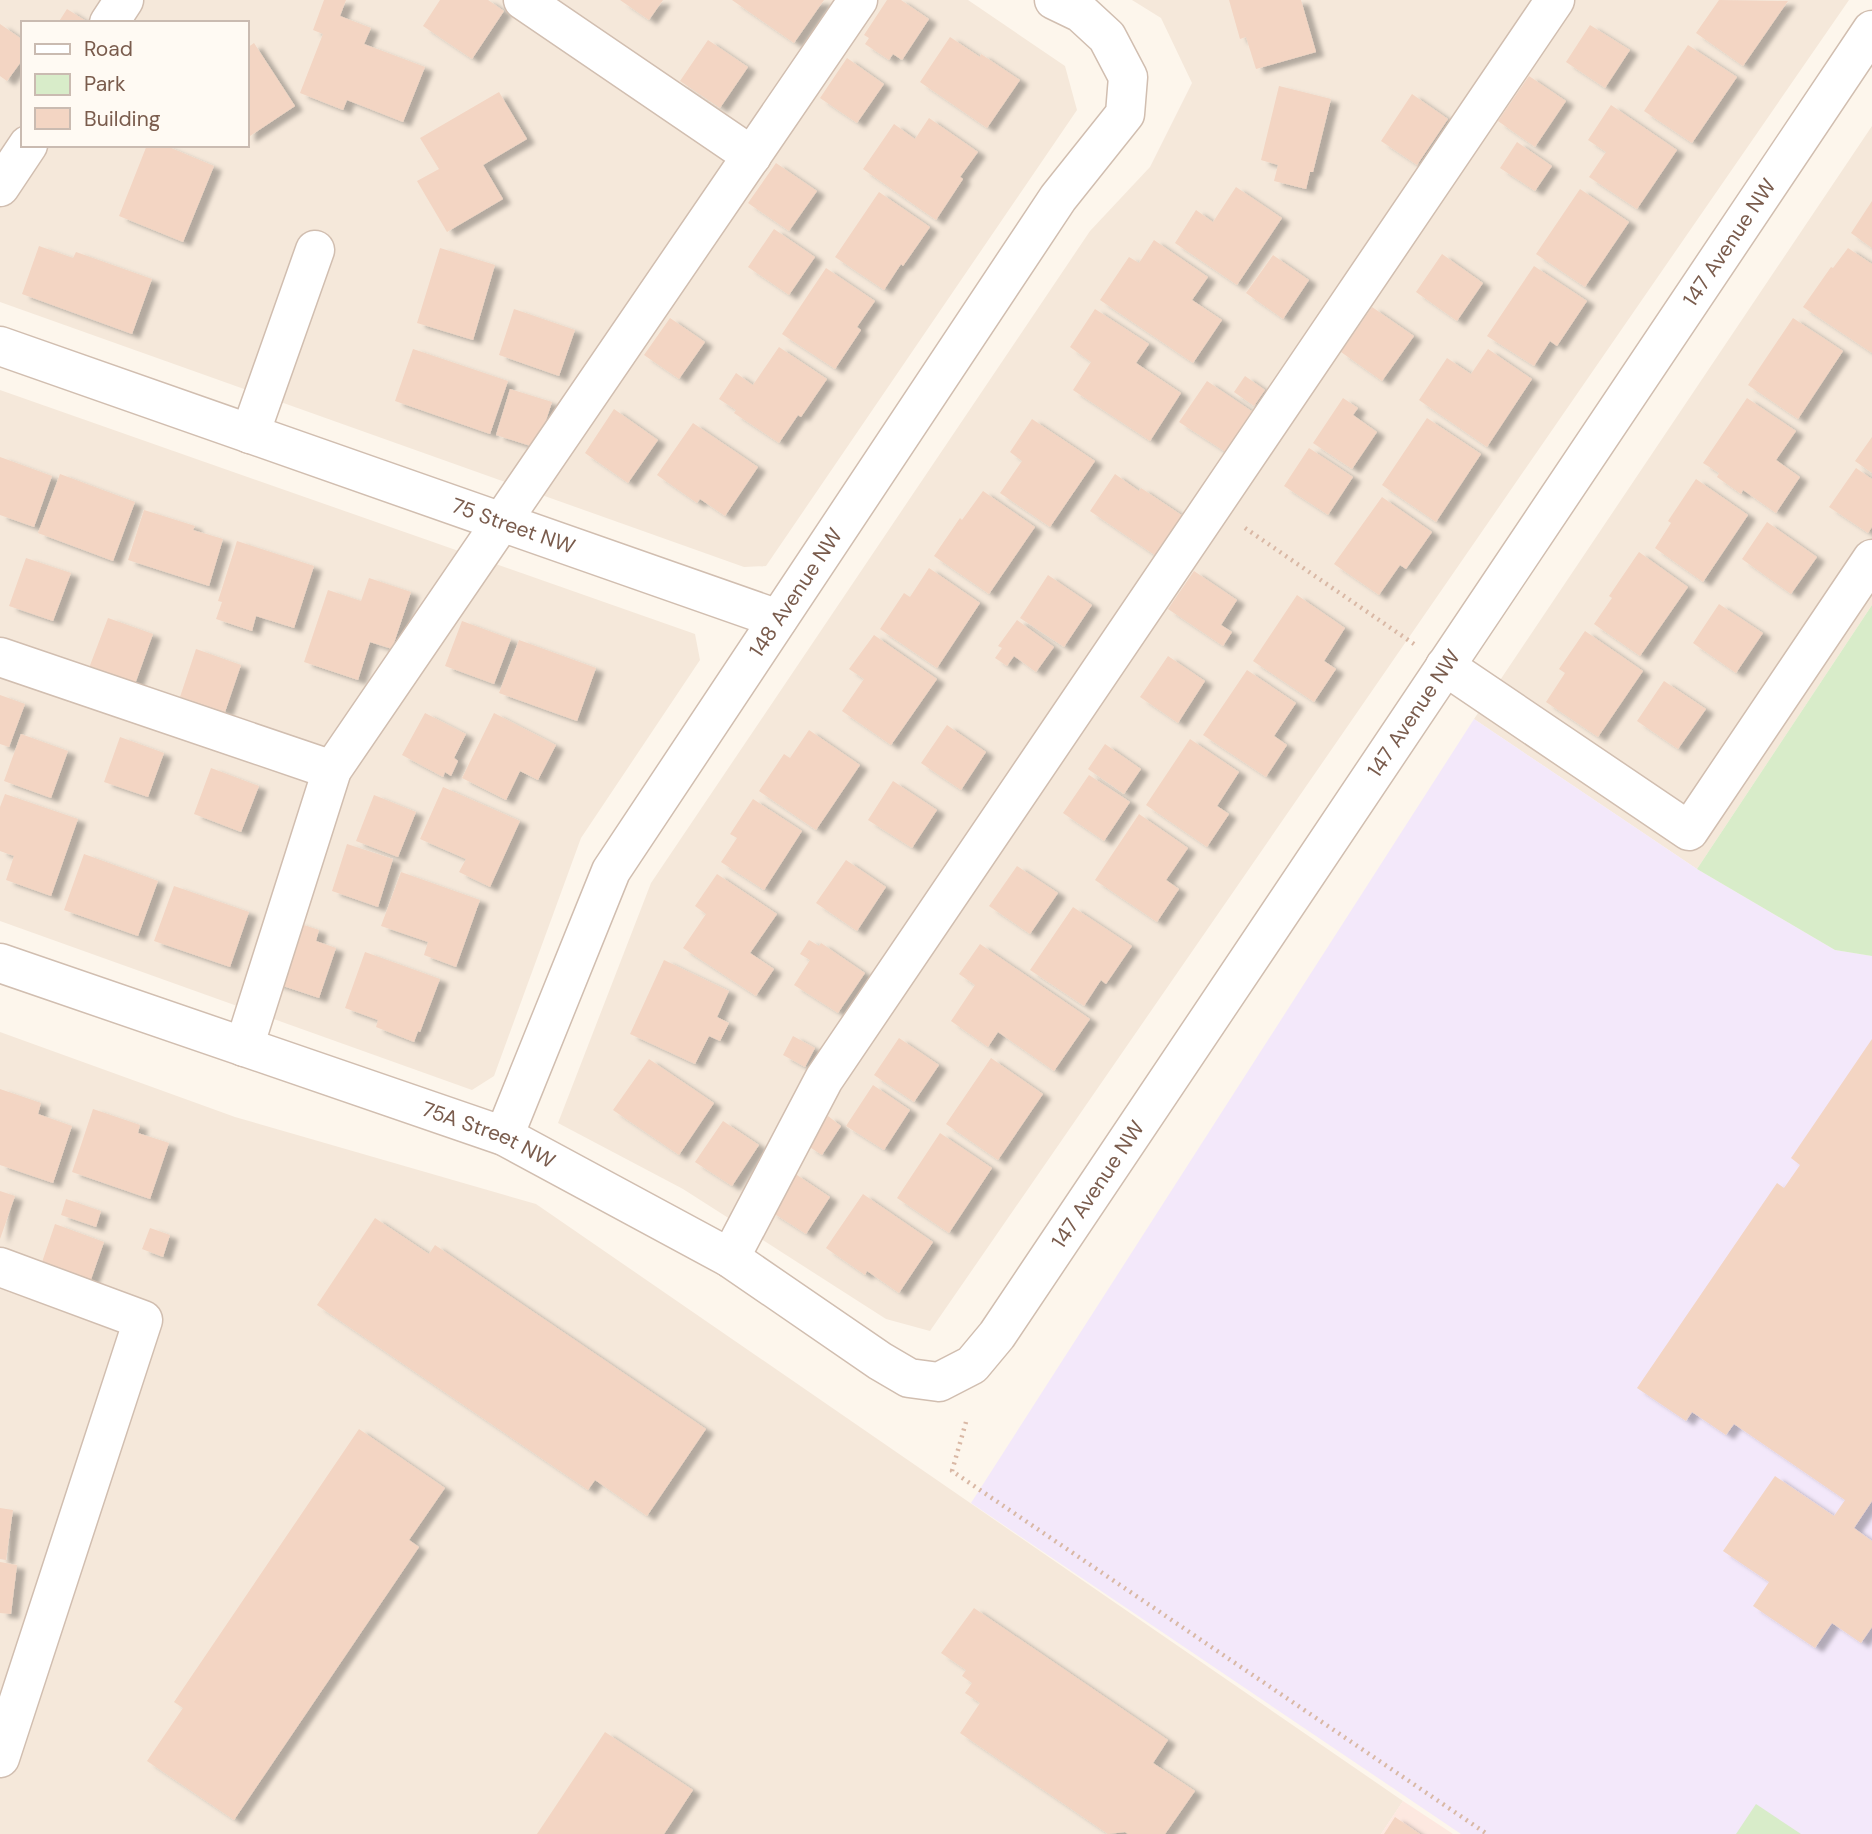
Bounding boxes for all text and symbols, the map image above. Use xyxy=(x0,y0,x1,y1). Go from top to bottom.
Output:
legend xyxy=(21,21,248,147)
text: Road xyxy=(84,35,133,63)
text: Park xyxy=(84,70,126,98)
text: Building xyxy=(84,105,161,133)
street label: 147 Avenue NW xyxy=(1677,173,1782,312)
street label: 75 Street NW xyxy=(448,492,579,561)
street label: 148 Avenue NW xyxy=(743,523,849,663)
street label: 147 Avenue NW xyxy=(1361,644,1467,783)
street label: 75A Street NW xyxy=(418,1095,560,1175)
street label: 147 Avenue NW xyxy=(1045,1115,1151,1254)

